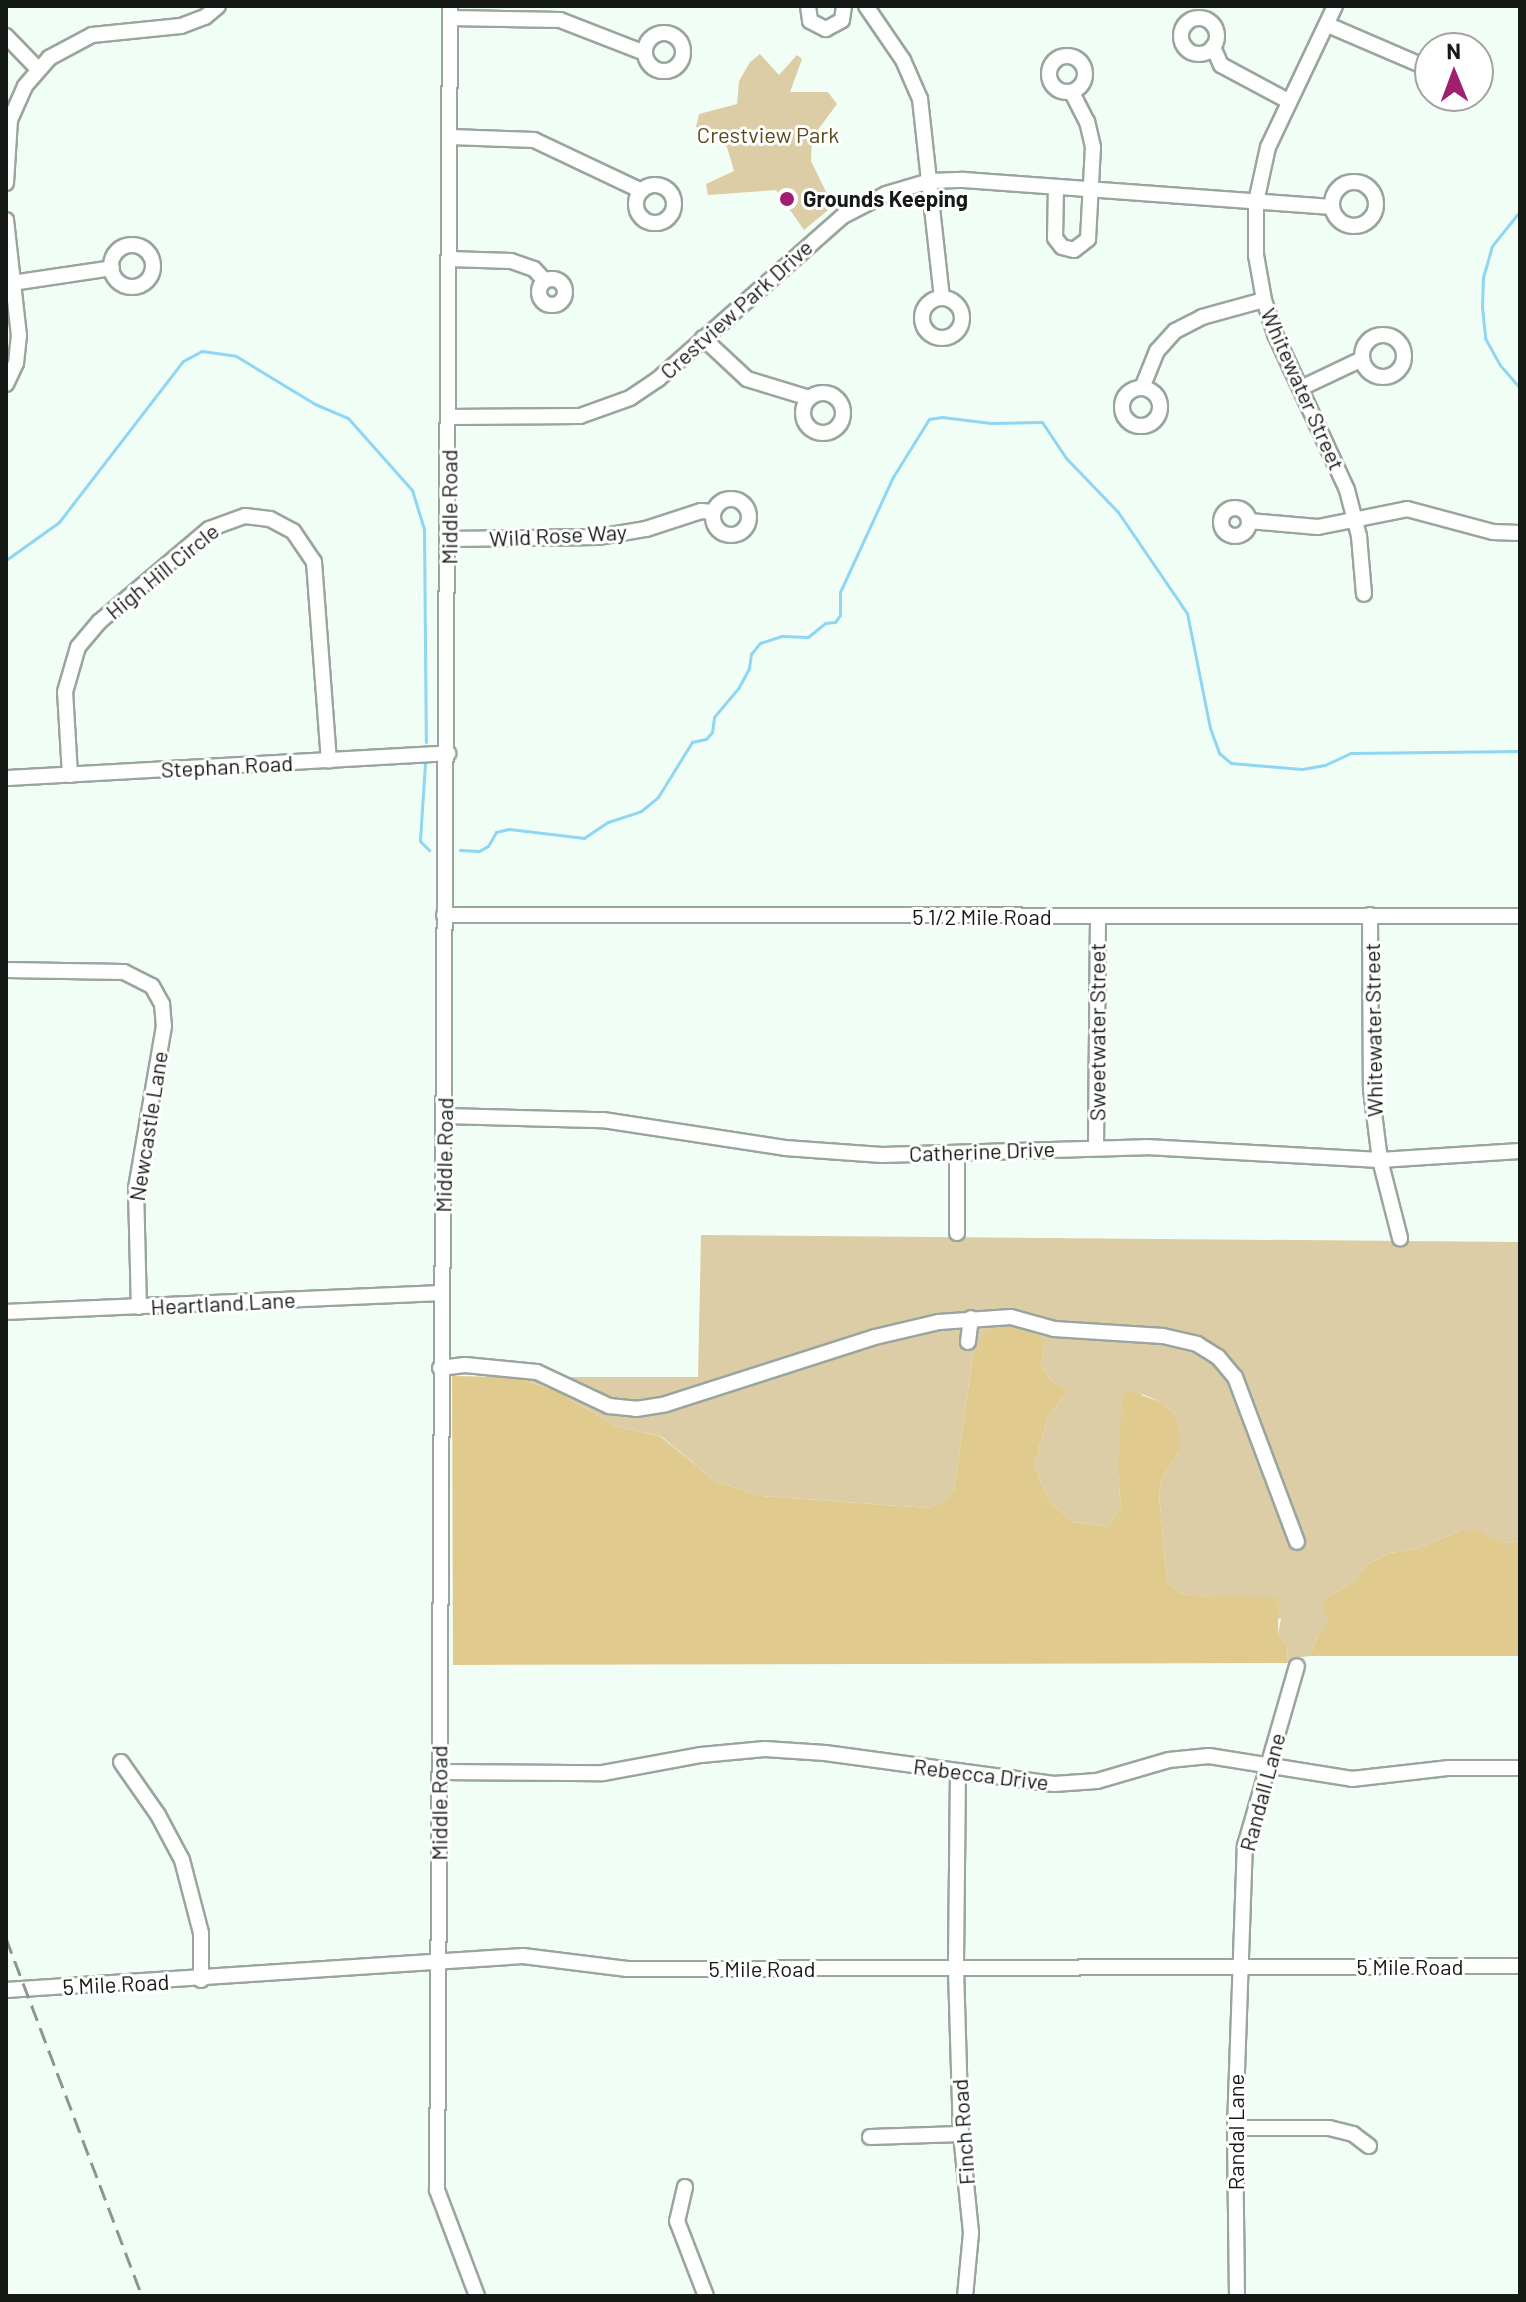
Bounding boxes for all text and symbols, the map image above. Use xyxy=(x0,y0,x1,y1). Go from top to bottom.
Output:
north arrow xyxy=(1414,32,1494,112)
text: N xyxy=(1446,37,1461,63)
park label: Crestview Park xyxy=(697,122,839,148)
place label: Grounds Keeping xyxy=(803,186,968,212)
marker: Grounds Keeping xyxy=(778,190,796,208)
street label: Crestview Park Drive xyxy=(654,234,818,384)
street label: Whitewater Street xyxy=(1255,304,1351,474)
street label: Middle Road xyxy=(436,449,462,565)
street label: High Hill Circle xyxy=(100,517,224,625)
street label: Wild Rose Way xyxy=(488,518,628,552)
street label: Stephan Road xyxy=(160,749,294,783)
street label: 5 1/2 Mile Road xyxy=(912,904,1052,930)
street label: Sweetwater Street xyxy=(1084,943,1110,1121)
street label: Whitewater Street xyxy=(1358,943,1388,1117)
street label: Newcastle Lane xyxy=(123,1049,173,1203)
street label: Middle Road xyxy=(430,1097,458,1213)
street label: Catherine Drive xyxy=(908,1135,1056,1167)
street label: Heartland Lane xyxy=(150,1286,296,1320)
street label: Randall Lane xyxy=(1234,1730,1290,1854)
street label: Middle Road xyxy=(426,1745,452,1861)
street label: Rebecca Drive xyxy=(912,1753,1050,1795)
street label: 5 Mile Road xyxy=(1357,1954,1463,1980)
street label: 5 Mile Road xyxy=(709,1956,815,1982)
street label: 5 Mile Road xyxy=(62,1968,170,2000)
street label: Randal Lane xyxy=(1223,2074,1249,2190)
street label: Finch Road xyxy=(946,2078,980,2186)

